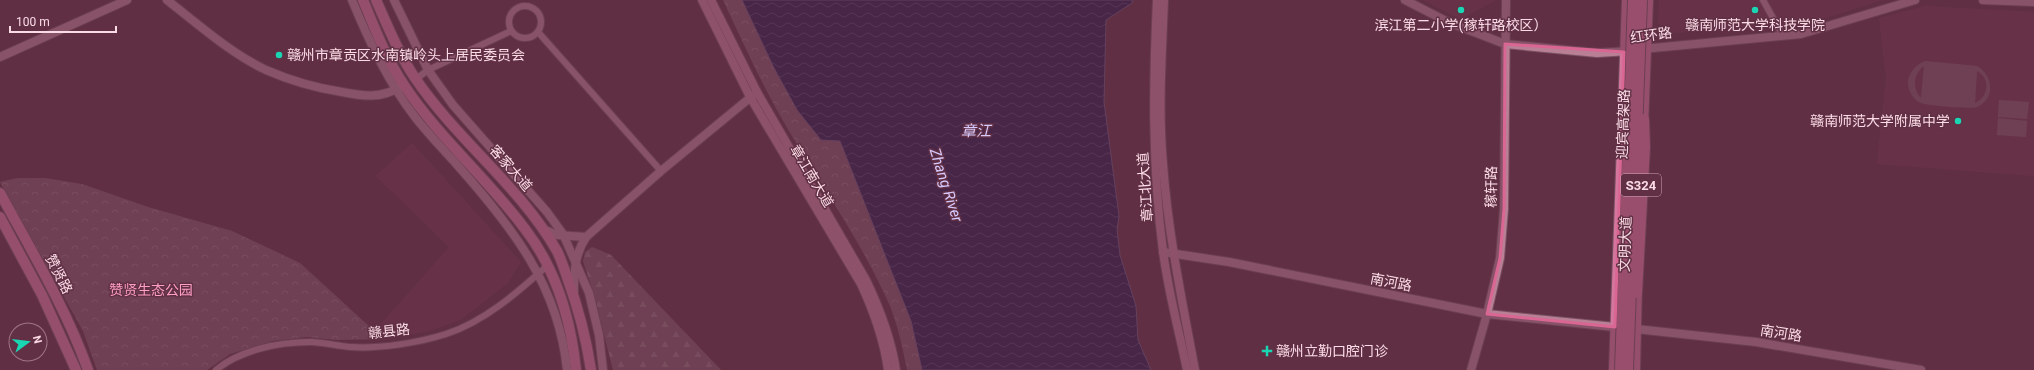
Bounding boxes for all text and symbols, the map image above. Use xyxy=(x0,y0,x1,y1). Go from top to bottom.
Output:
marker: 滨江第二小学(稼轩路校区） xyxy=(1456,5,1466,15)
marker: 赣南师范大学科技学院 xyxy=(1750,5,1760,15)
scale bar xyxy=(10,8,116,34)
text: 100 m xyxy=(16,15,50,29)
place label: 滨江第二小学(稼轩路校区） xyxy=(1375,17,1547,34)
place label: 赣南师范大学科技学院 xyxy=(1685,17,1825,33)
street label: 红环路 xyxy=(1629,24,1673,46)
place label: 赣州市章贡区水南镇岭头上居民委员会 xyxy=(287,47,525,63)
marker: 赣州市章贡区水南镇岭头上居民委员会 xyxy=(274,50,284,60)
street label: 迎宾高架路 xyxy=(1614,89,1632,159)
place label: 赣南师范大学附属中学 xyxy=(1810,113,1950,129)
marker: 赣南师范大学附属中学 xyxy=(1953,116,1963,126)
water label: 章江 xyxy=(961,122,993,140)
street label: 客家大道 xyxy=(487,142,535,194)
street label: 章江南大道 xyxy=(787,142,837,210)
water label: Zhang River xyxy=(925,145,967,225)
street label: 章江北大道 xyxy=(1135,152,1155,222)
street label: 稼轩路 xyxy=(1483,166,1499,208)
road number: S324 xyxy=(1621,174,1661,196)
street label: 文明大道 xyxy=(1616,216,1634,272)
street label: 赞贤路 xyxy=(42,252,76,296)
street label: 南河路 xyxy=(1369,270,1413,294)
park label: 赞贤生态公园 xyxy=(109,282,193,298)
street label: 赣县路 xyxy=(367,321,411,341)
north arrow xyxy=(8,322,48,362)
street label: 南河路 xyxy=(1759,322,1803,344)
text: N xyxy=(30,334,45,345)
place label: 赣州立勤口腔门诊 xyxy=(1276,343,1388,359)
marker: 赣州立勤口腔门诊 xyxy=(1261,345,1273,357)

